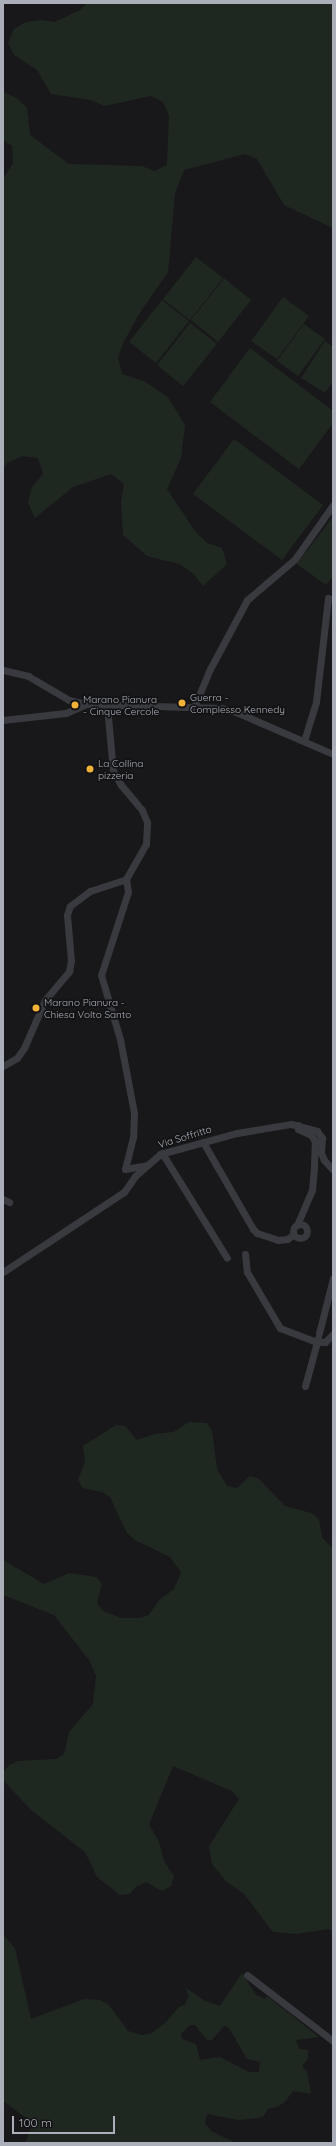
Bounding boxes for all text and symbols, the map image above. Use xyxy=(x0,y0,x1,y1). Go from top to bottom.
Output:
place label: Guerra - Complesso Kennedy xyxy=(190,691,285,714)
place label: Marano Pianura - Cinque Cercole xyxy=(83,693,159,716)
marker: Guerra - Complesso Kennedy xyxy=(177,698,187,708)
marker: Marano Pianura - Cinque Cercole xyxy=(70,700,80,710)
place label: La Collina pizzeria xyxy=(98,757,143,780)
marker: La Collina pizzeria xyxy=(85,764,95,774)
place label: Marano Pianura - Chiesa Volto Santo xyxy=(44,996,131,1020)
marker: Marano Pianura - Chiesa Volto Santo xyxy=(31,1003,41,1013)
street label: Via Soffritto xyxy=(157,1123,213,1151)
scale bar xyxy=(14,2108,117,2134)
text: 100 m xyxy=(19,2115,52,2130)

